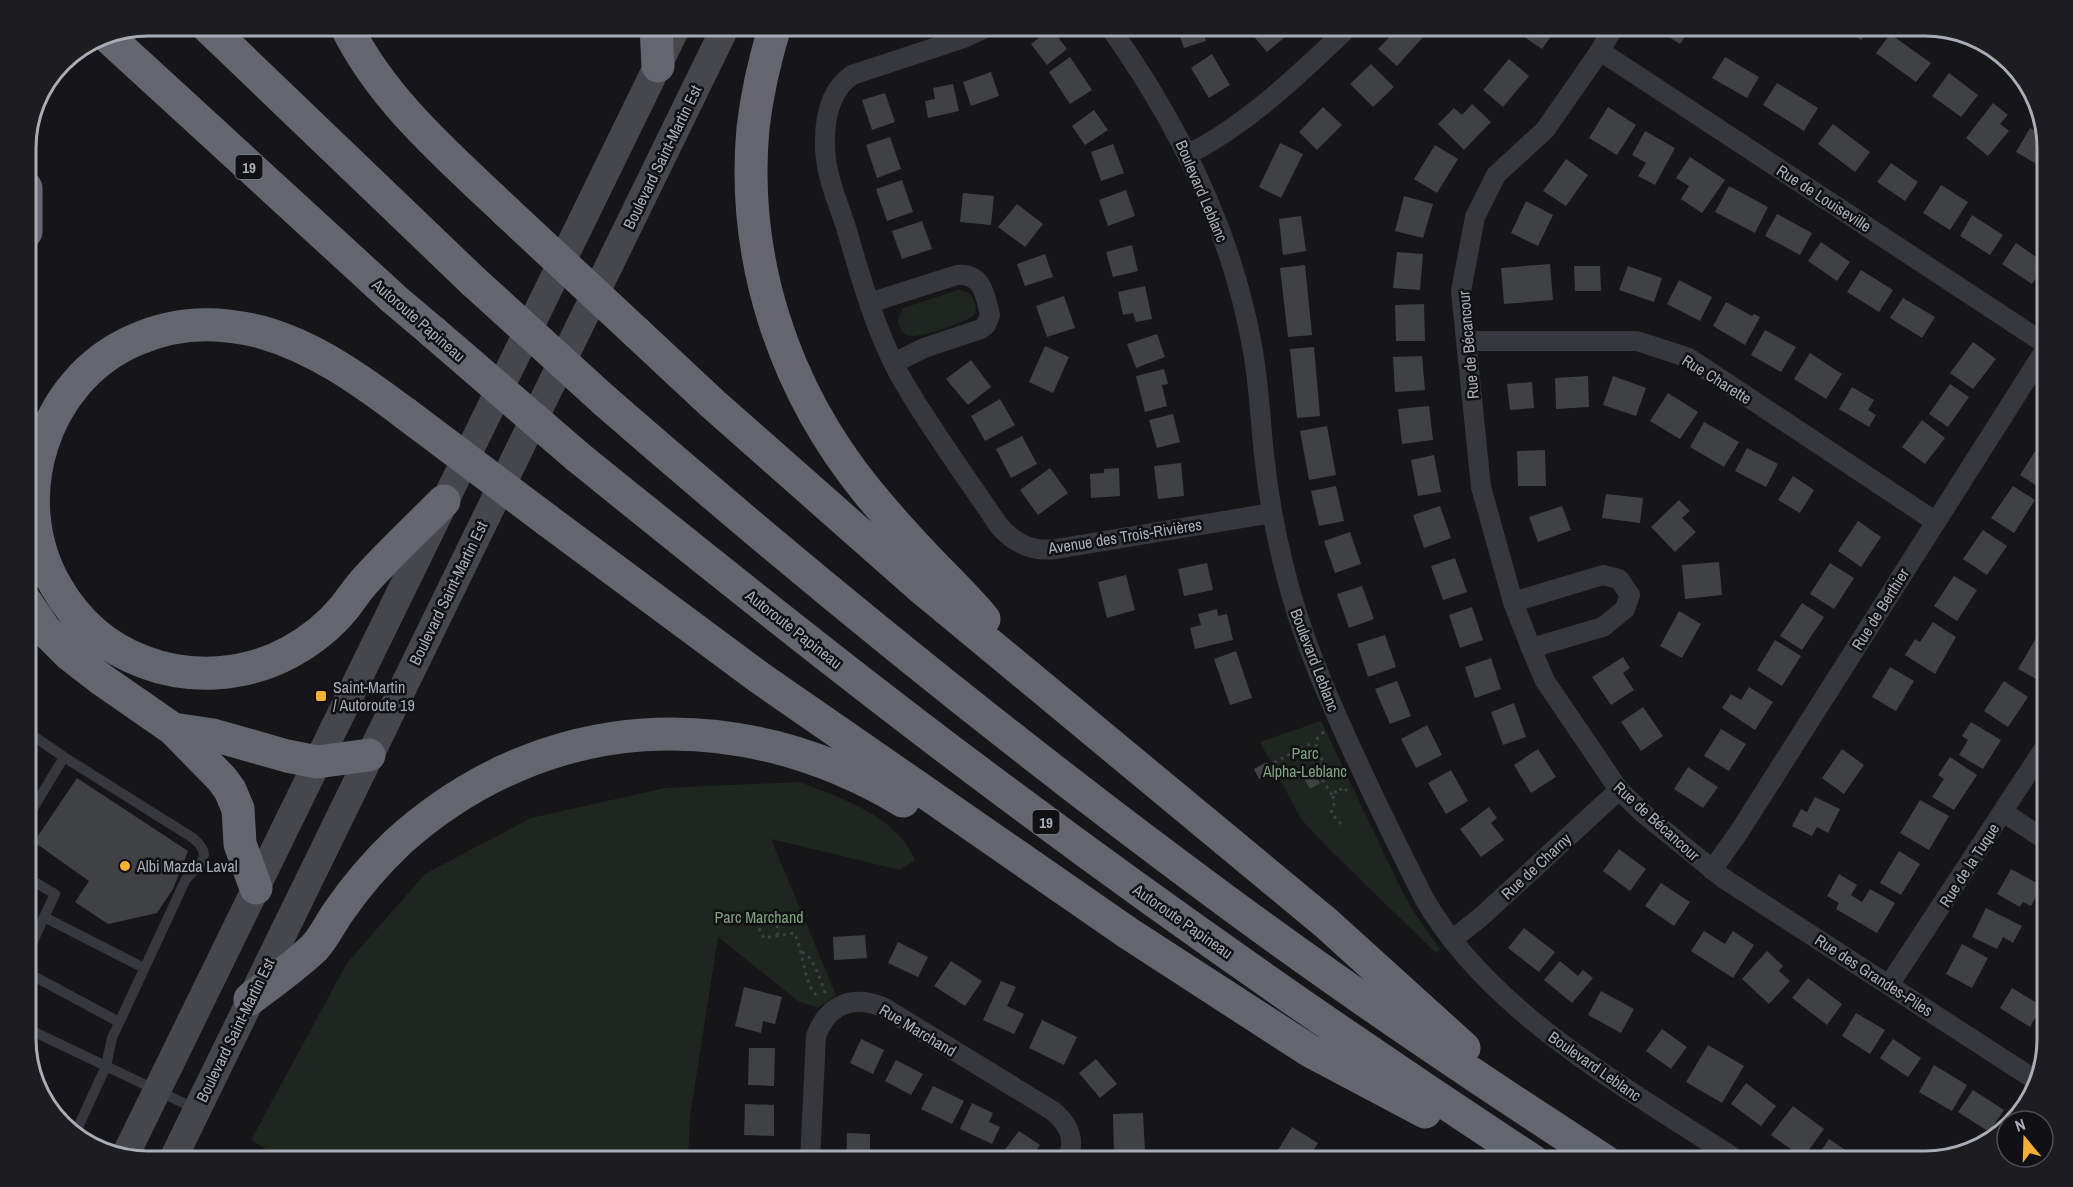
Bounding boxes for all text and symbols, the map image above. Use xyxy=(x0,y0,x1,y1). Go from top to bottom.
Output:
street label: Boulevard Saint-Martin Est xyxy=(618,81,707,233)
street label: Boulevard Leblanc xyxy=(1171,137,1234,246)
road number: 19 xyxy=(236,155,262,179)
street label: Rue de Louiseville xyxy=(1772,159,1876,237)
street label: Autoroute Papineau xyxy=(367,273,470,367)
street label: Rue de Bécancour xyxy=(1452,289,1484,400)
street label: Rue Charette xyxy=(1678,349,1756,409)
street label: Avenue des Trois-Rivières xyxy=(1046,513,1203,559)
street label: Boulevard Saint-Martin Est xyxy=(404,517,493,669)
street label: Rue de Berthier xyxy=(1846,563,1914,654)
street label: Autoroute Papineau xyxy=(740,584,847,674)
street label: Boulevard Leblanc xyxy=(1285,605,1345,715)
place label: Saint-Martin / Autoroute 19 xyxy=(333,676,415,716)
marker: Saint-Martin / Autoroute 19 xyxy=(314,689,328,703)
park label: Parc Alpha-Leblanc xyxy=(1262,742,1347,782)
street label: Rue de Bécancour xyxy=(1609,776,1705,866)
road number: 19 xyxy=(1032,810,1060,834)
street label: Rue de la Tuque xyxy=(1934,819,2004,911)
street label: Rue de Charny xyxy=(1496,828,1576,904)
place label: Albi Mazda Laval xyxy=(136,855,238,877)
marker: Albi Mazda Laval xyxy=(118,859,132,873)
street label: Autoroute Papineau xyxy=(1128,878,1237,963)
park label: Parc Marchand xyxy=(715,906,803,928)
street label: Rue des Grandes-Piles xyxy=(1811,929,1937,1021)
street label: Boulevard Saint-Martin Est xyxy=(191,954,280,1106)
street label: Rue Marchand xyxy=(875,998,961,1062)
street label: Boulevard Leblanc xyxy=(1544,1026,1646,1106)
north arrow xyxy=(1995,1109,2055,1169)
text: N xyxy=(2012,1113,2028,1137)

